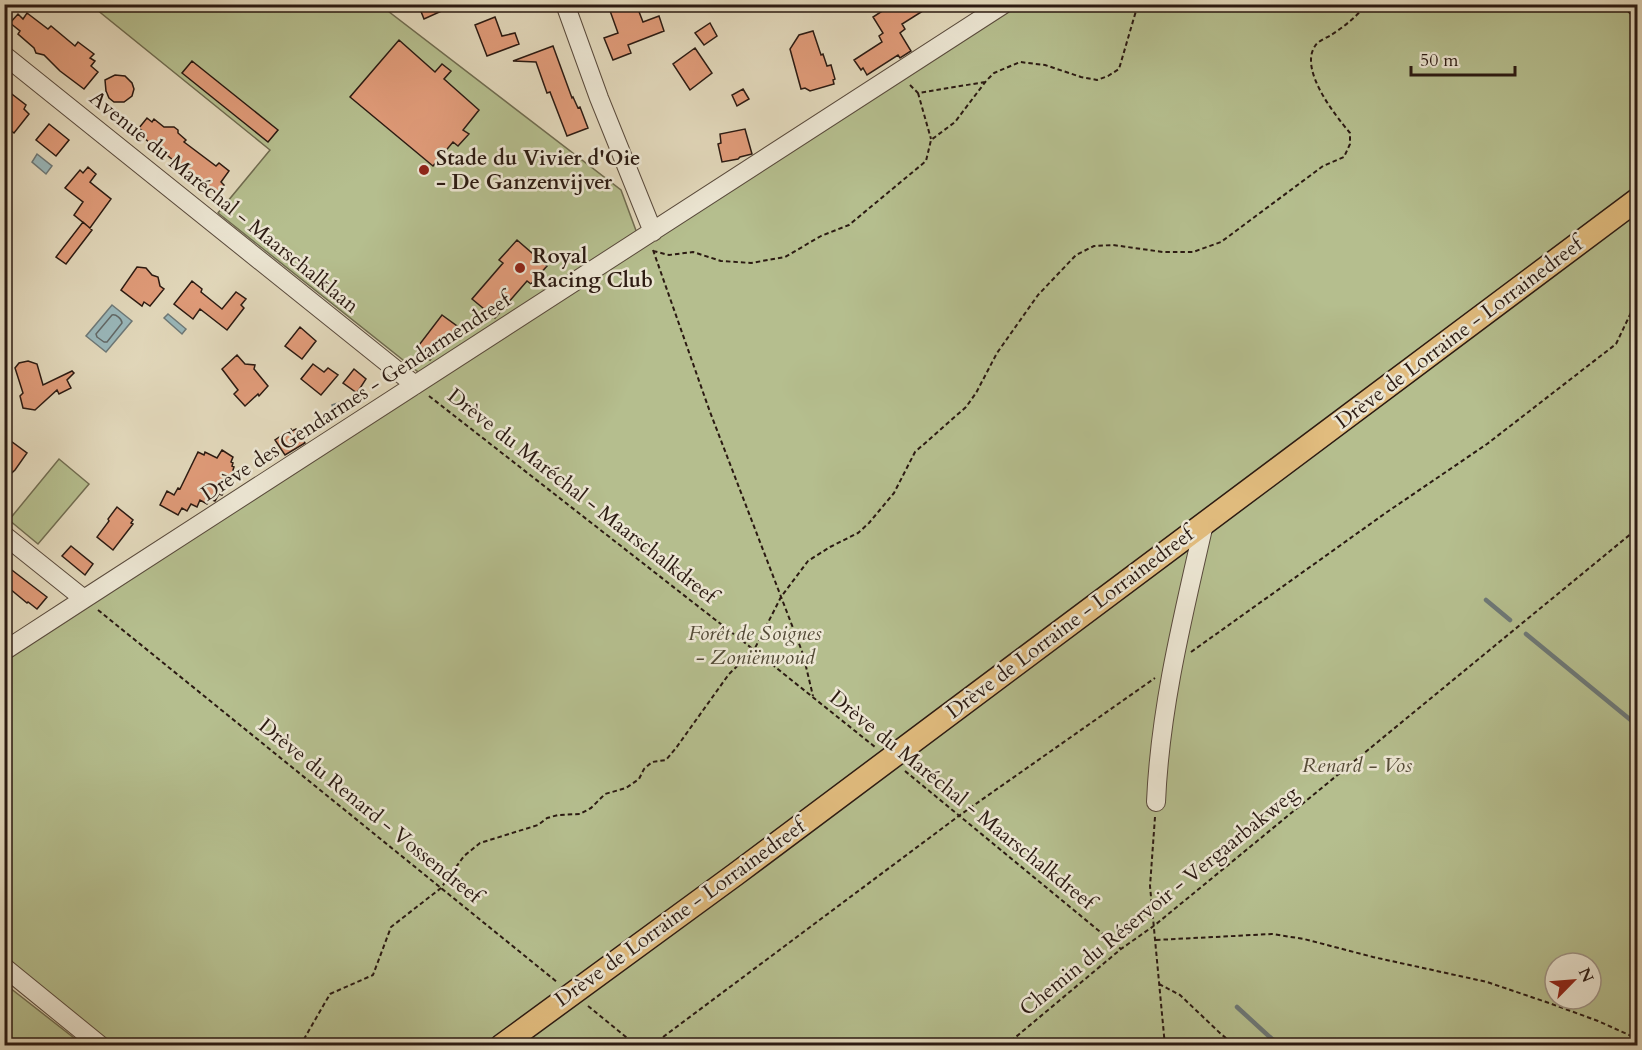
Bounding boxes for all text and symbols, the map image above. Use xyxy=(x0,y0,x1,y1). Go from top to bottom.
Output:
scale bar xyxy=(1411,39,1514,77)
text: 50 m xyxy=(1420,48,1459,73)
street label: Avenue du Maréchal - Maarschalklaan xyxy=(83,84,365,320)
place label: Stade du Vivier d'Oie - De Ganzenvijver xyxy=(436,144,641,197)
marker: Stade du Vivier d'Oie - De Ganzenvijver xyxy=(417,163,431,177)
street label: Drève de Lorraine - Lorrainedreef xyxy=(1329,228,1592,436)
place label: Royal Racing Club xyxy=(532,242,653,295)
marker: Royal Racing Club xyxy=(513,261,527,275)
street label: Drève des Gendarmes - Gendarmendreef xyxy=(195,284,520,508)
street label: Drève du Maréchal - Maarschalkdreef xyxy=(441,382,725,613)
street label: Drève de Lorraine - Lorrainedreef xyxy=(940,518,1203,726)
park label: Forêt de Soignes - Zoniënwoud xyxy=(688,619,822,672)
street label: Drève du Maréchal - Maarschalkdreef xyxy=(823,684,1104,919)
street label: Drève du Renard - Vossendreef xyxy=(252,712,491,913)
park label: Renard - Vos xyxy=(1302,751,1412,780)
street label: Chemin du Réservoir - Vergaarbakweg xyxy=(1013,779,1305,1023)
street label: Drève de Lorraine - Lorrainedreef xyxy=(549,810,814,1014)
north arrow xyxy=(1543,951,1603,1011)
text: N xyxy=(1573,964,1599,986)

